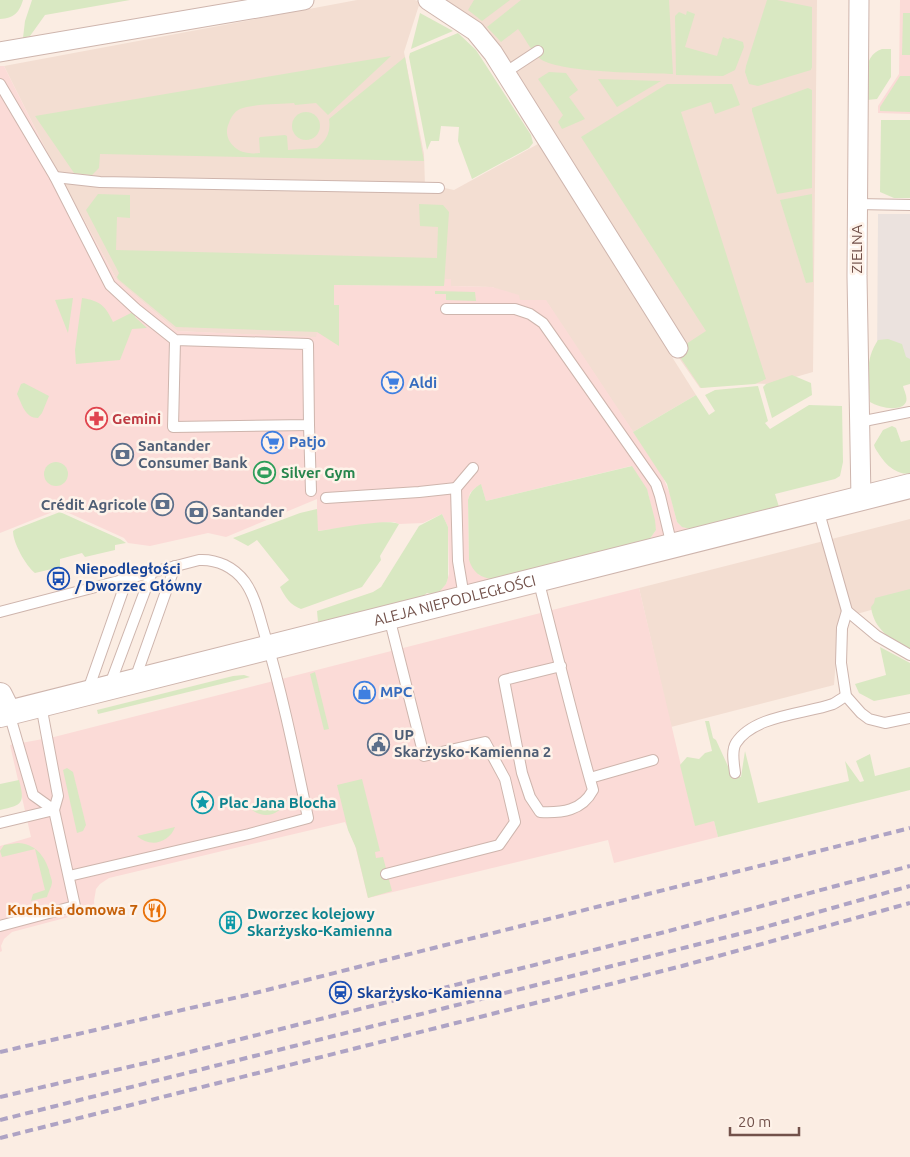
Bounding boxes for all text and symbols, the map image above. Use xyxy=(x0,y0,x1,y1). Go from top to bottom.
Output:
street label: ZIELNA xyxy=(848,224,865,273)
supermarket icon: Aldi xyxy=(381,371,405,395)
place label: Aldi xyxy=(409,374,437,391)
pharmacy icon: Gemini xyxy=(84,407,108,431)
place label: Gemini xyxy=(112,410,161,427)
supermarket icon: Patjo xyxy=(261,430,285,454)
place label: Patjo xyxy=(289,433,326,450)
place label: Santander Consumer Bank xyxy=(138,437,248,471)
bank icon: Santander Consumer Bank xyxy=(110,443,134,467)
sports icon: Silver Gym xyxy=(253,461,277,485)
place label: Silver Gym xyxy=(281,464,355,481)
bank icon: Crédit Agricole xyxy=(151,493,175,517)
place label: Crédit Agricole xyxy=(41,496,147,513)
bank icon: Santander xyxy=(184,500,208,524)
place label: Santander xyxy=(212,503,285,520)
place label: Niepodległości / Dworzec Główny xyxy=(74,560,202,594)
bus stop icon: Niepodległości / Dworzec Główny xyxy=(47,566,71,590)
street label: ALEJA NIEPODLEGŁOŚCI xyxy=(372,571,538,629)
shop icon: MPC xyxy=(352,680,376,704)
place label: MPC xyxy=(380,683,413,700)
place label: UP Skarżysko-Kamienna 2 xyxy=(394,726,551,760)
public building icon: UP Skarżysko-Kamienna 2 xyxy=(366,732,390,756)
place icon: Plac Jana Blocha xyxy=(191,791,215,815)
place label: Plac Jana Blocha xyxy=(219,794,337,811)
restaurant icon: Kuchnia domowa 7 xyxy=(142,898,166,922)
place label: Kuchnia domowa 7 xyxy=(7,901,138,918)
place label: Dworzec kolejowy Skarżysko-Kamienna xyxy=(247,905,392,939)
building icon: Dworzec kolejowy Skarżysko-Kamienna xyxy=(219,911,243,935)
station icon: Skarżysko-Kamienna xyxy=(329,981,353,1005)
place label: Skarżysko-Kamienna xyxy=(357,984,502,1001)
scale bar xyxy=(730,1104,799,1136)
text: 20 m xyxy=(738,1113,771,1130)

